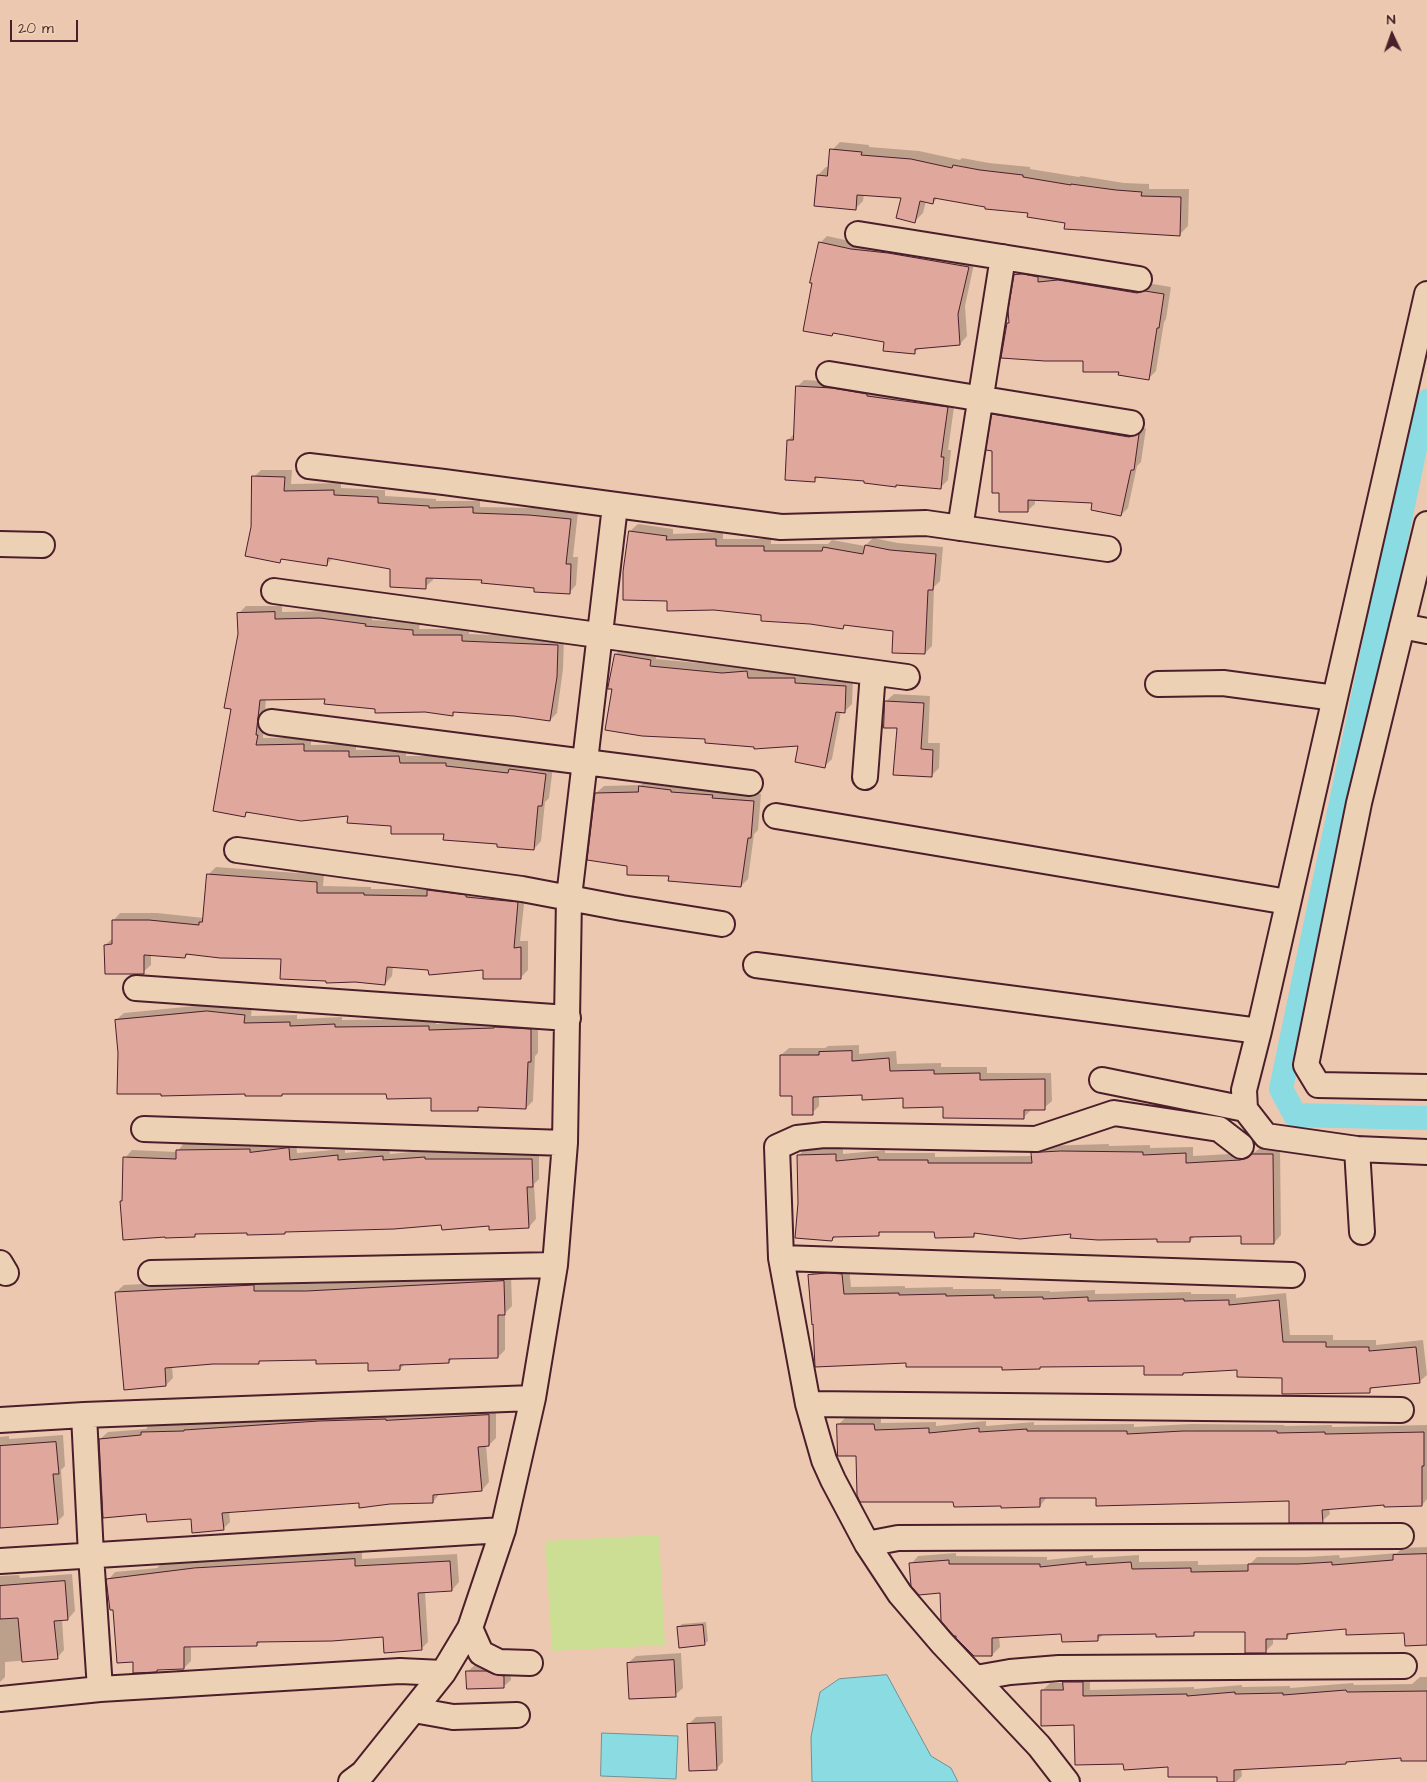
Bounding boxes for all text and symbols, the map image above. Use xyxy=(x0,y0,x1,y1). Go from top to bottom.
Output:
scale bar xyxy=(12,10,80,42)
north arrow xyxy=(1367,10,1417,60)
text: N xyxy=(1386,10,1396,30)
text: 20 m xyxy=(18,18,54,39)

